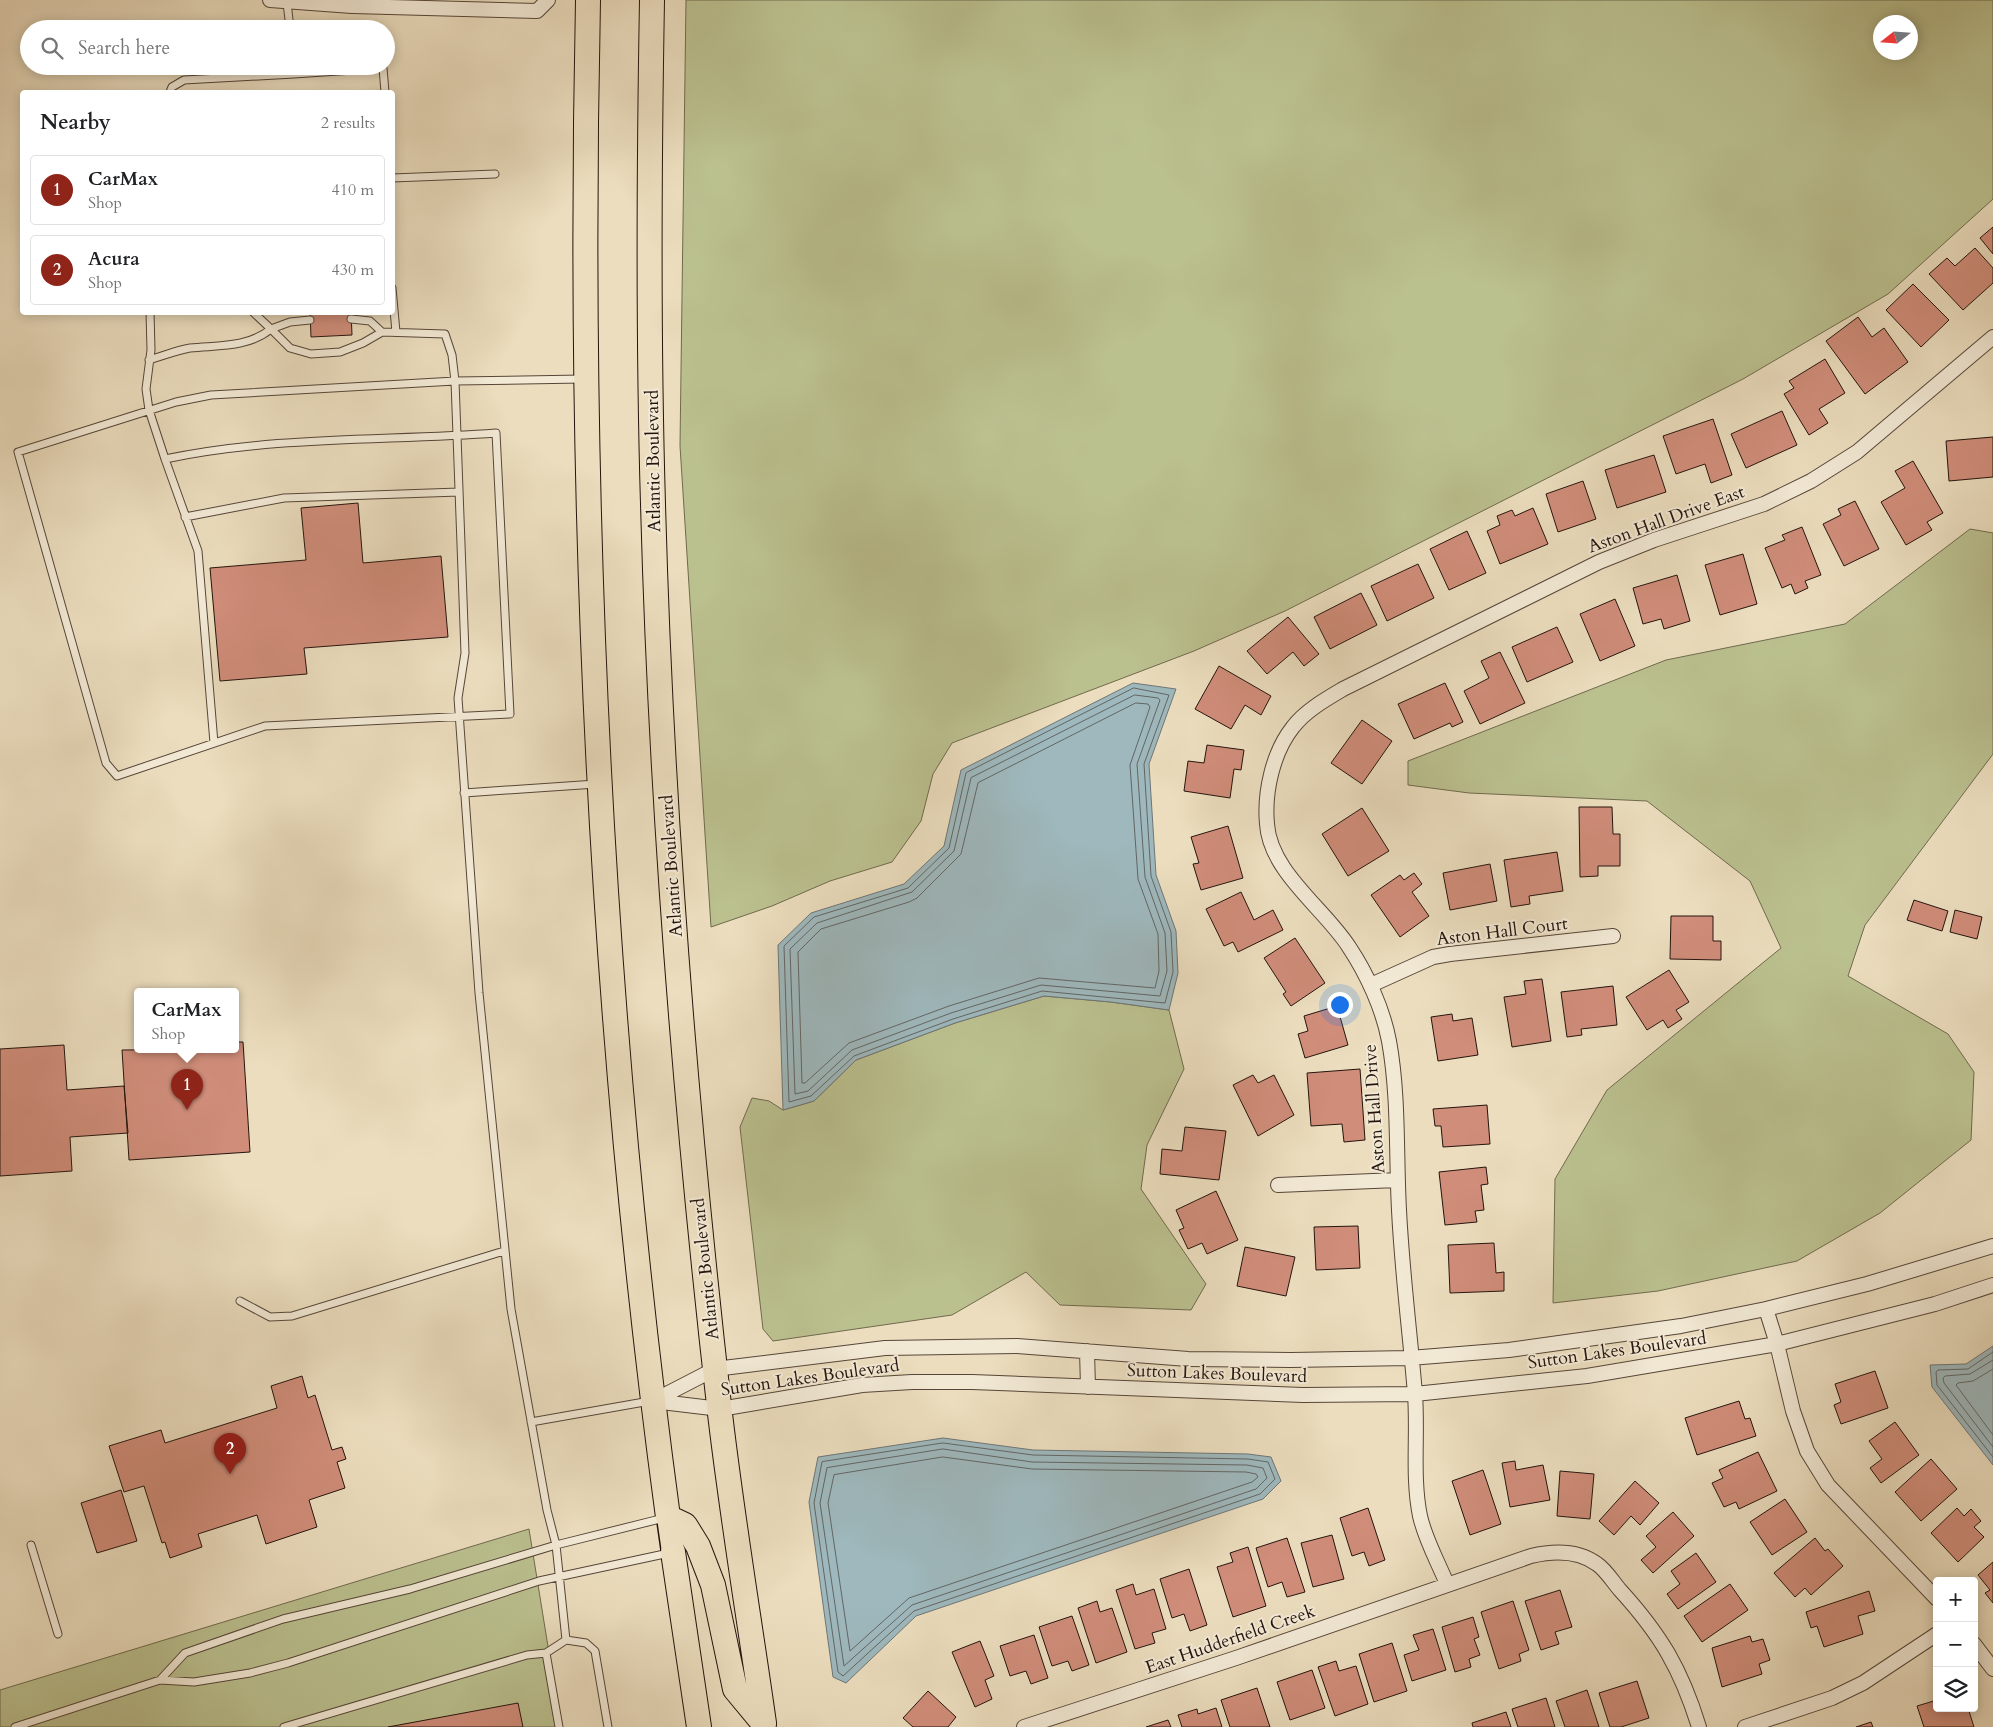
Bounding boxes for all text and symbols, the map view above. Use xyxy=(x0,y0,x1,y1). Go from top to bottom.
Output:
north arrow xyxy=(1873,15,1918,60)
search box xyxy=(20,20,395,75)
icon: search xyxy=(38,34,66,62)
text: Search here xyxy=(78,35,170,61)
text: Nearby xyxy=(40,108,111,137)
text: 2 results xyxy=(321,112,375,134)
text: CarMax xyxy=(88,166,158,192)
text: 1 xyxy=(53,179,61,201)
text: 410 m xyxy=(332,179,374,201)
text: Shop xyxy=(88,192,122,214)
text: Acura xyxy=(88,246,140,272)
text: 2 xyxy=(53,259,61,281)
text: 430 m xyxy=(332,259,374,281)
text: Shop xyxy=(88,272,122,294)
street label: Atlantic Boulevard xyxy=(640,389,667,532)
street label: Aston Hall Drive East xyxy=(1584,479,1748,559)
street label: Atlantic Boulevard xyxy=(654,794,689,938)
street label: Aston Hall Court xyxy=(1435,911,1569,952)
popup xyxy=(134,988,239,1053)
your location xyxy=(1327,992,1353,1018)
text: CarMax xyxy=(152,997,222,1023)
text: Shop xyxy=(152,1023,185,1045)
street label: Aston Hall Drive xyxy=(1358,1043,1391,1175)
pin: 1 xyxy=(171,1069,203,1110)
street label: Atlantic Boulevard xyxy=(686,1196,725,1341)
street label: Sutton Lakes Boulevard xyxy=(1526,1326,1708,1375)
street label: Sutton Lakes Boulevard xyxy=(719,1353,901,1402)
street label: Sutton Lakes Boulevard xyxy=(1127,1358,1308,1389)
pin: 2 xyxy=(214,1433,246,1474)
map controls xyxy=(1933,1577,1978,1712)
button: + xyxy=(1933,1577,1978,1622)
street label: East Hudderfield Creek xyxy=(1142,1599,1319,1680)
button: − xyxy=(1933,1622,1978,1667)
button: layers xyxy=(1933,1667,1978,1712)

